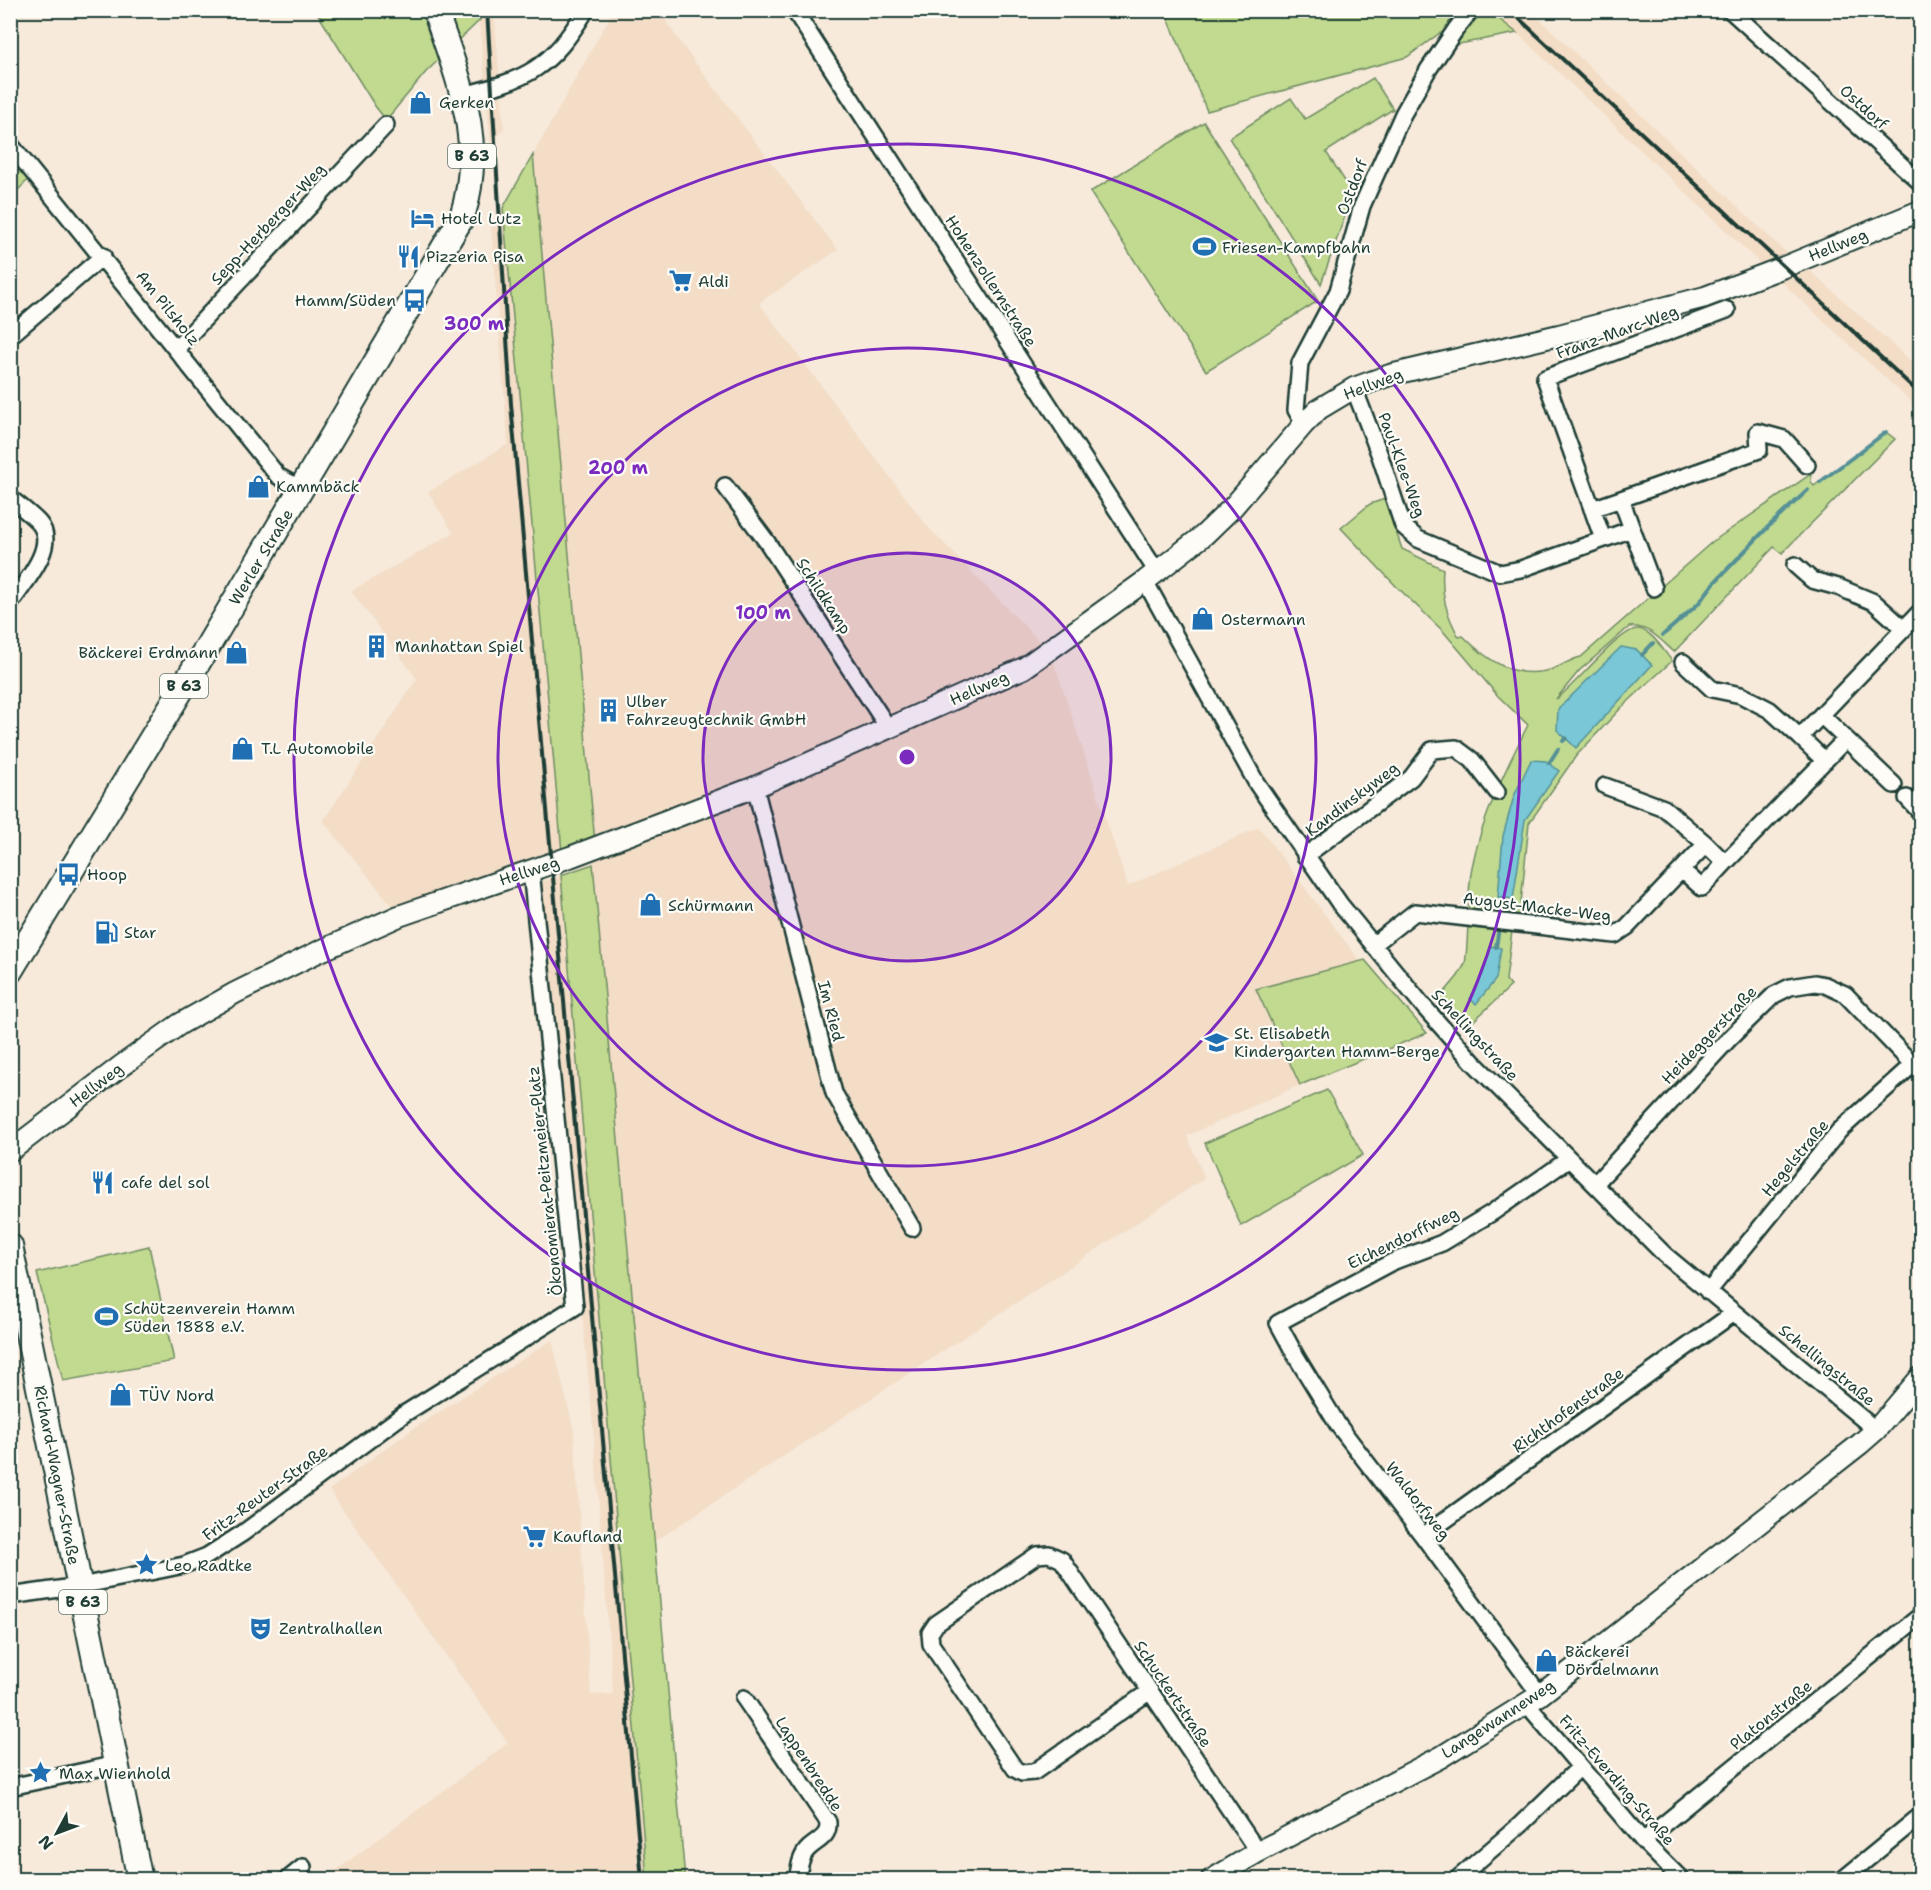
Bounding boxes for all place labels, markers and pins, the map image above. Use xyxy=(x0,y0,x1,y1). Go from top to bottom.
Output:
shop icon: Gerken xyxy=(408,89,434,115)
place label: Gerken xyxy=(439,92,494,113)
hotel icon: Hotel Lutz xyxy=(410,205,436,231)
place label: Hotel Lutz xyxy=(441,208,522,229)
sports icon: Friesen-Kampfbahn xyxy=(1191,234,1217,260)
place label: Friesen-Kampfbahn xyxy=(1222,237,1371,258)
restaurant icon: Pizzeria Pisa xyxy=(395,243,421,269)
place label: Pizzeria Pisa xyxy=(426,246,524,267)
supermarket icon: Aldi xyxy=(667,268,693,294)
place label: Aldi xyxy=(698,271,729,292)
bus stop icon: Hamm/Süden xyxy=(401,287,427,313)
place label: Hamm/Süden xyxy=(295,290,396,311)
shop icon: Kammbäck xyxy=(245,473,271,499)
place label: Kammbäck xyxy=(276,476,360,497)
shop icon: Ostermann xyxy=(1190,606,1216,632)
place label: Ostermann xyxy=(1221,609,1306,630)
building icon: Manhattan Spiel xyxy=(364,633,390,659)
place label: Manhattan Spiel xyxy=(395,636,524,657)
shop icon: Bäckerei Erdmann xyxy=(223,639,249,665)
place label: Bäckerei Erdmann xyxy=(78,642,218,663)
place label: Ulber Fahrzeugtechnik GmbH xyxy=(626,691,806,730)
building icon: Ulber Fahrzeugtechnik GmbH xyxy=(595,697,621,723)
shop icon: T.L Automobile xyxy=(230,735,256,761)
place label: T.L Automobile xyxy=(261,738,374,759)
centre of rings xyxy=(897,747,917,767)
bus stop icon: Hoop xyxy=(56,861,82,887)
place label: Hoop xyxy=(87,864,127,885)
shop icon: Schürmann xyxy=(637,892,663,918)
place label: Schürmann xyxy=(668,895,754,916)
fuel station icon: Star xyxy=(93,919,119,945)
place label: Star xyxy=(124,922,157,943)
place label: St. Elisabeth Kindergarten Hamm-Berge xyxy=(1234,1023,1440,1062)
school or university icon: St. Elisabeth Kindergarten Hamm-Berge xyxy=(1203,1029,1229,1055)
restaurant icon: cafe del sol xyxy=(90,1169,116,1195)
place label: cafe del sol xyxy=(121,1172,210,1193)
place label: Schützenverein Hamm Süden 1888 e.V. xyxy=(124,1298,295,1337)
sports icon: Schützenverein Hamm Süden 1888 e.V. xyxy=(93,1304,119,1330)
shop icon: TÜV Nord xyxy=(108,1382,134,1408)
place label: TÜV Nord xyxy=(139,1385,214,1406)
supermarket icon: Kaufland xyxy=(522,1523,548,1549)
place label: Kaufland xyxy=(553,1526,623,1547)
place icon: Leo Radtke xyxy=(134,1552,160,1578)
place label: Leo Radtke xyxy=(165,1555,252,1576)
theatre icon: Zentralhallen xyxy=(248,1615,274,1641)
place label: Zentralhallen xyxy=(279,1618,383,1639)
place label: Bäckerei Dördelmann xyxy=(1565,1641,1659,1680)
shop icon: Bäckerei Dördelmann xyxy=(1534,1647,1560,1673)
place icon: Max Wienhold xyxy=(28,1760,54,1786)
place label: Max Wienhold xyxy=(59,1763,171,1784)

